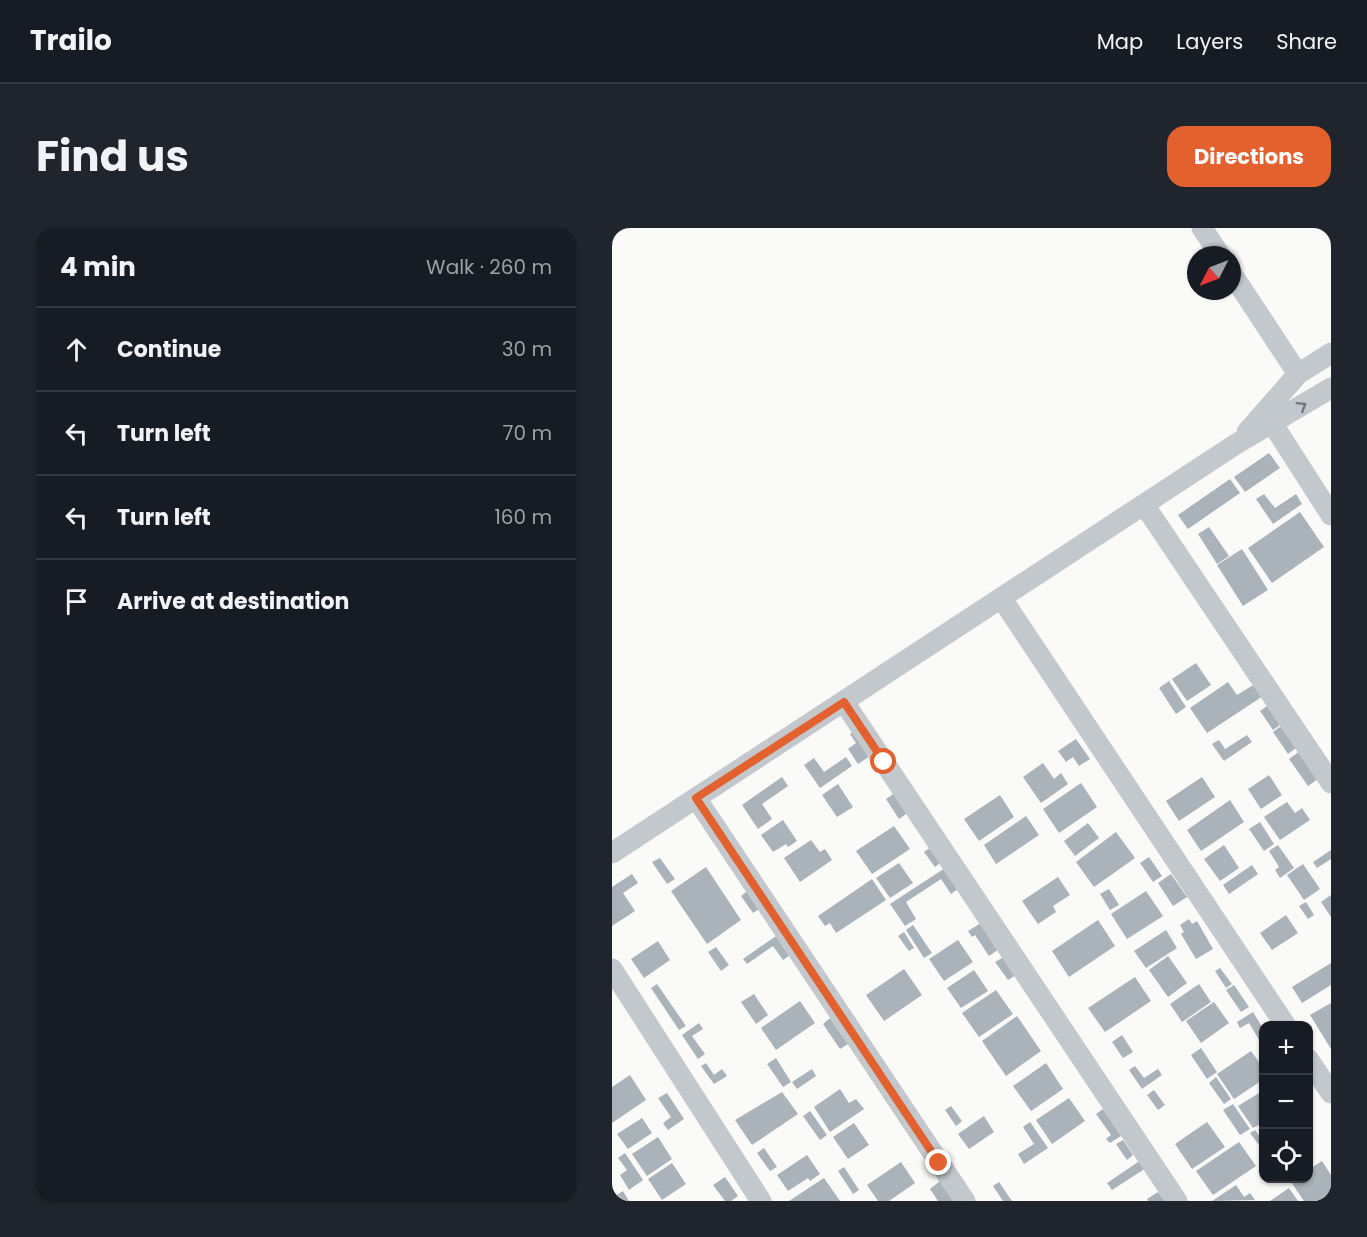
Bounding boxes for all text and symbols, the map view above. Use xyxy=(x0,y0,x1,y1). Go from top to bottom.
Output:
text: Trailo xyxy=(30,21,112,60)
text: Map xyxy=(1097,27,1143,56)
text: Layers xyxy=(1176,27,1243,56)
text: Share xyxy=(1276,27,1337,56)
button: Directions xyxy=(1167,126,1331,187)
text: Find us xyxy=(36,127,189,186)
north arrow xyxy=(1187,246,1241,300)
text: 4 min xyxy=(60,249,136,285)
text: Walk · 260 m xyxy=(426,253,552,281)
icon: ahead xyxy=(60,333,93,366)
text: Continue xyxy=(117,334,221,365)
text: 30 m xyxy=(502,335,552,363)
one-way arrow xyxy=(1296,402,1306,414)
icon: left xyxy=(60,417,93,450)
text: Turn left xyxy=(117,418,211,449)
text: 70 m xyxy=(503,419,552,447)
icon: left xyxy=(60,501,93,534)
text: Turn left xyxy=(117,502,211,533)
text: 160 m xyxy=(494,503,552,531)
icon: arrive xyxy=(60,585,93,618)
text: Arrive at destination xyxy=(117,586,349,617)
route start xyxy=(870,748,896,774)
map controls xyxy=(1259,1021,1313,1183)
button: + xyxy=(1259,1021,1313,1075)
button: − xyxy=(1259,1075,1313,1129)
button: locate xyxy=(1259,1129,1313,1183)
route end xyxy=(925,1149,951,1175)

